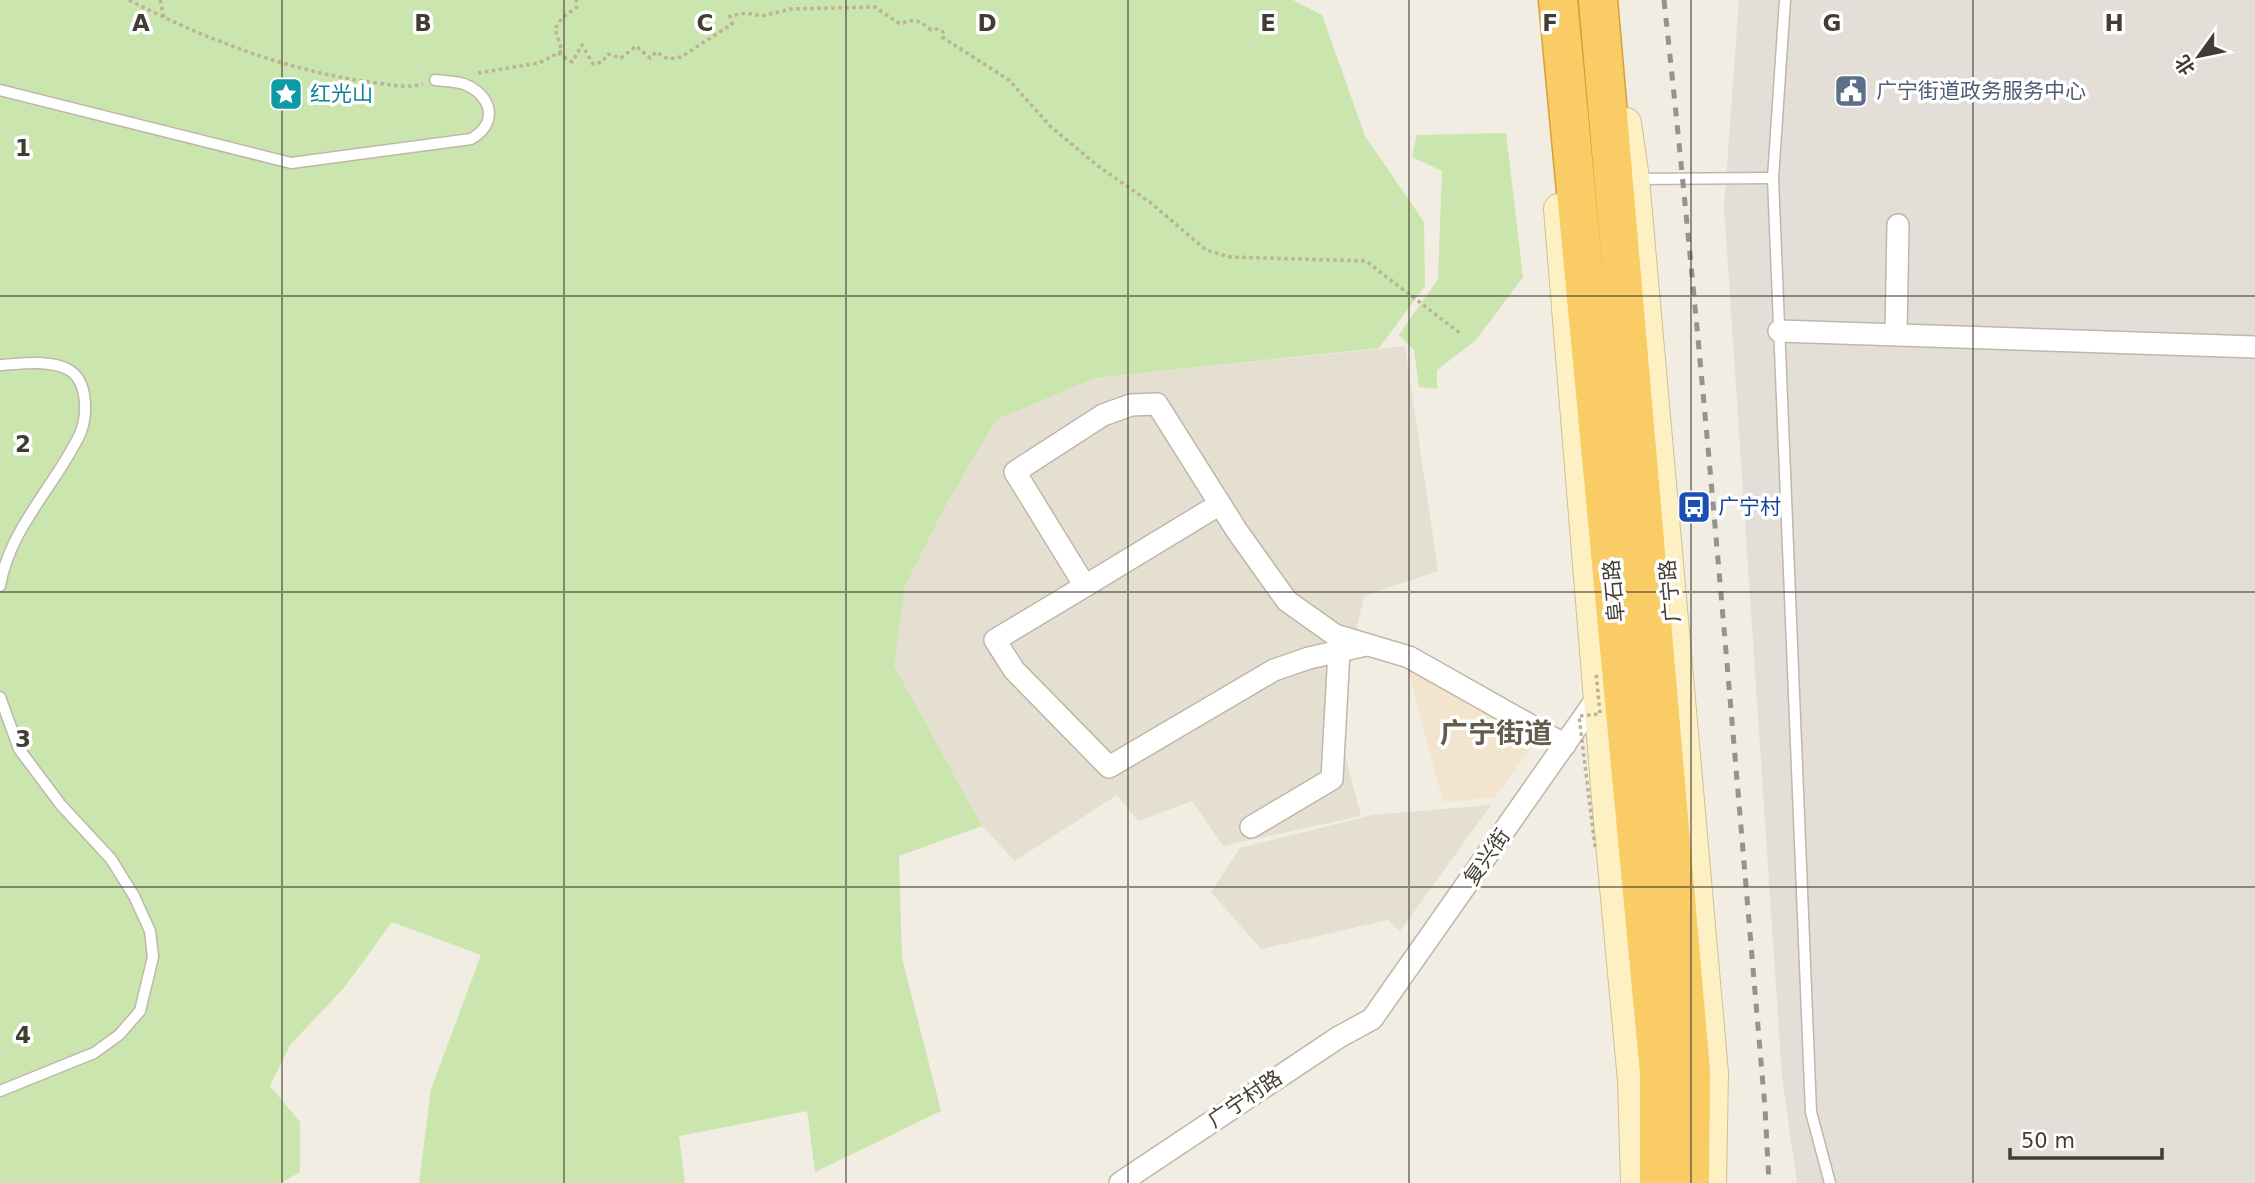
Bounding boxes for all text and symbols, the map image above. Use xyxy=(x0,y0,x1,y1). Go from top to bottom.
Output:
text: A xyxy=(132,10,150,36)
text: B xyxy=(414,10,432,36)
text: C xyxy=(697,10,713,36)
text: D xyxy=(977,10,997,36)
text: E xyxy=(1260,10,1276,36)
text: F xyxy=(1542,10,1558,36)
text: G xyxy=(1823,10,1841,36)
text: H xyxy=(2104,10,2124,36)
north arrow xyxy=(2164,21,2234,91)
text: 北 xyxy=(2170,51,2199,79)
public building icon: 广宁街道政务服务中心 xyxy=(1832,72,1870,110)
place icon: 红光山 xyxy=(267,75,305,113)
place label: 广宁街道政务服务中心 xyxy=(1876,79,2086,103)
place label: 红光山 xyxy=(310,82,373,106)
text: 1 xyxy=(15,135,31,161)
text: 2 xyxy=(15,431,31,457)
bus stop icon: 广宁村 xyxy=(1675,488,1713,526)
place label: 广宁村 xyxy=(1718,495,1781,519)
street label: 阜石路 xyxy=(1599,559,1629,623)
street label: 广宁路 xyxy=(1655,559,1685,623)
district label: 广宁街道 xyxy=(1440,717,1552,750)
text: 3 xyxy=(15,726,31,752)
street label: 复兴街 xyxy=(1459,824,1515,890)
text: 4 xyxy=(15,1022,31,1048)
street label: 广宁村路 xyxy=(1203,1066,1287,1132)
scale bar xyxy=(2010,1116,2162,1160)
text: 50 m xyxy=(2021,1129,2075,1153)

